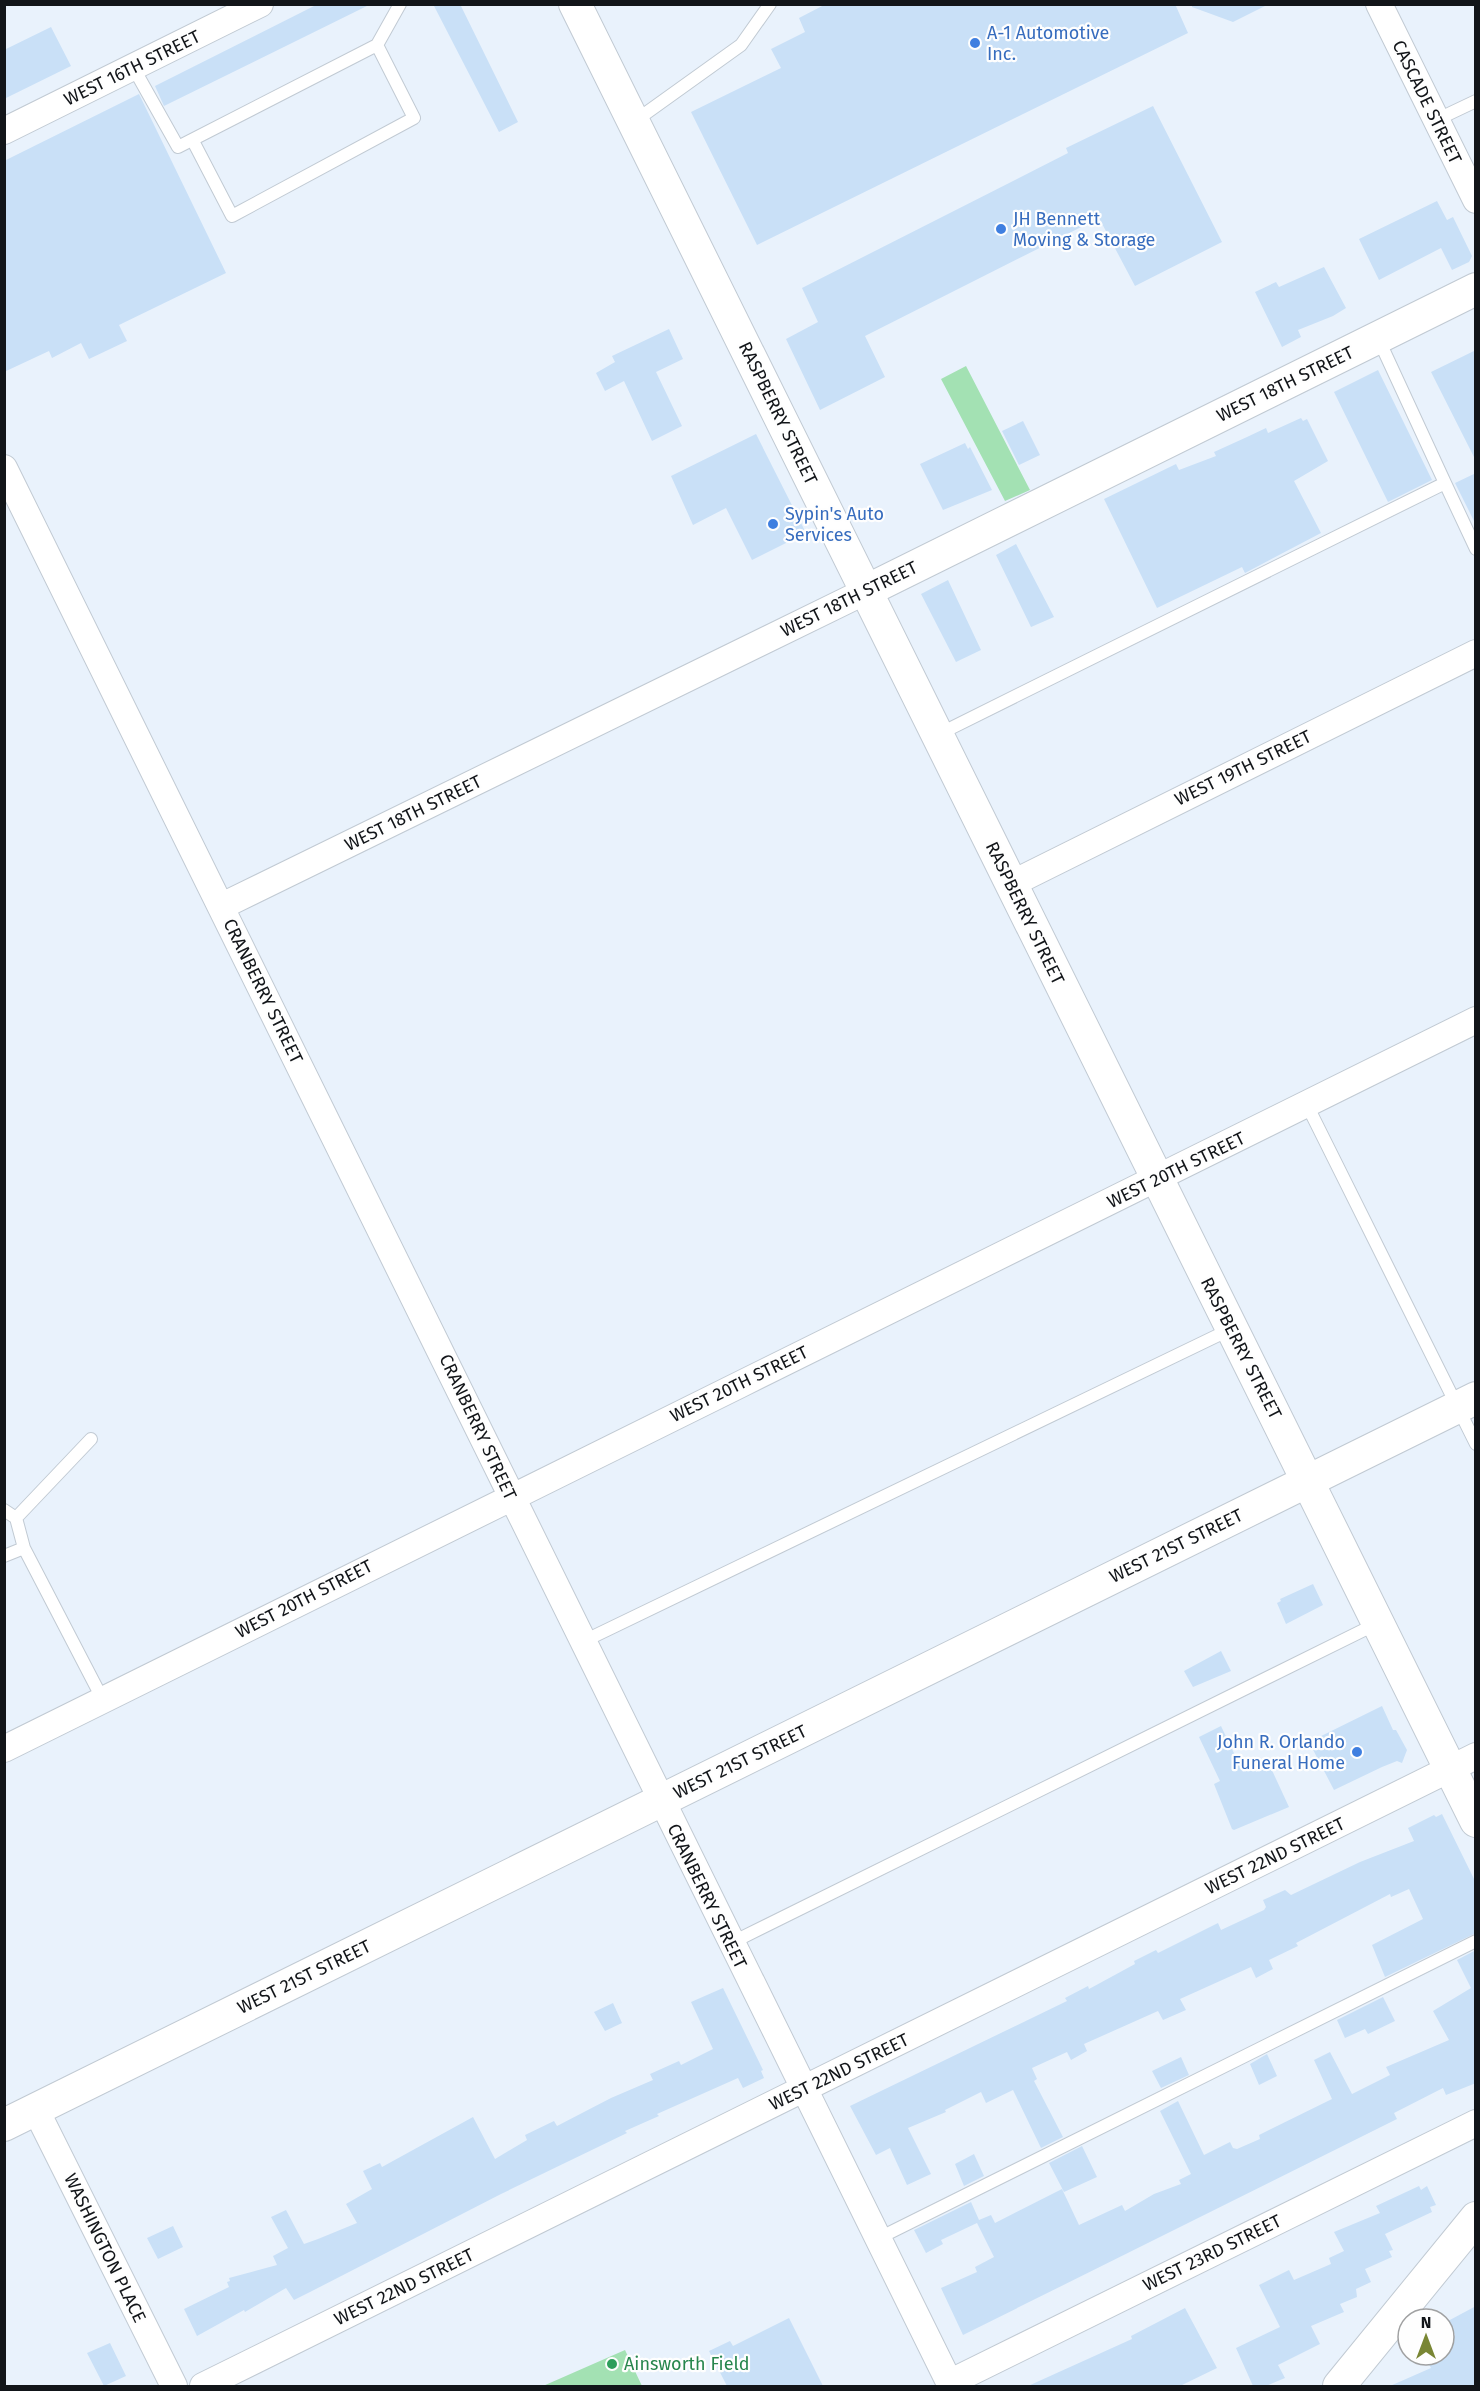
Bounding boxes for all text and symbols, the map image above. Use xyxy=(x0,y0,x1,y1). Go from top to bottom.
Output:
place label: A-1 Automotive Inc. xyxy=(987,22,1109,65)
street label: WEST 16TH STREET xyxy=(60,25,204,111)
marker: A-1 Automotive Inc. xyxy=(968,36,982,50)
street label: CASCADE STREET xyxy=(1388,37,1467,168)
place label: JH Bennett Moving & Storage xyxy=(1013,208,1155,251)
marker: JH Bennett Moving & Storage xyxy=(994,222,1008,236)
street label: RASPBERRY STREET xyxy=(734,338,822,489)
street label: WEST 18TH STREET xyxy=(1213,341,1358,427)
place label: Sypin's Auto Services xyxy=(785,503,884,546)
marker: Sypin's Auto Services xyxy=(766,517,780,531)
street label: WEST 18TH STREET xyxy=(777,556,922,642)
street label: WEST 19TH STREET xyxy=(1171,725,1315,811)
street label: WEST 18TH STREET xyxy=(341,770,486,856)
street label: RASPBERRY STREET xyxy=(981,838,1069,989)
street label: CRANBERRY STREET xyxy=(218,915,308,1068)
street label: WEST 20TH STREET xyxy=(1103,1127,1249,1213)
street label: RASPBERRY STREET xyxy=(1196,1273,1287,1423)
street label: WEST 20TH STREET xyxy=(666,1341,812,1427)
street label: CRANBERRY STREET xyxy=(435,1351,522,1504)
street label: WEST 21ST STREET xyxy=(1106,1504,1247,1588)
street label: WEST 20TH STREET xyxy=(232,1555,377,1643)
street label: WEST 21ST STREET xyxy=(670,1720,811,1804)
place label: John R. Orlando Funeral Home xyxy=(1217,1731,1345,1774)
marker: John R. Orlando Funeral Home xyxy=(1350,1745,1364,1759)
street label: WEST 22ND STREET xyxy=(1202,1812,1349,1899)
street label: CRANBERRY STREET xyxy=(662,1820,752,1973)
street label: WEST 21ST STREET xyxy=(234,1935,375,2019)
street label: WEST 22ND STREET xyxy=(766,2028,913,2115)
street label: WASHINGTON PLACE xyxy=(59,2170,151,2326)
street label: WEST 23RD STREET xyxy=(1139,2210,1285,2296)
street label: WEST 22ND STREET xyxy=(331,2243,478,2330)
north arrow xyxy=(1396,2307,1456,2367)
text: N xyxy=(1421,2313,1431,2332)
place label: Ainsworth Field xyxy=(624,2353,749,2375)
marker: Ainsworth Field xyxy=(605,2357,619,2371)

